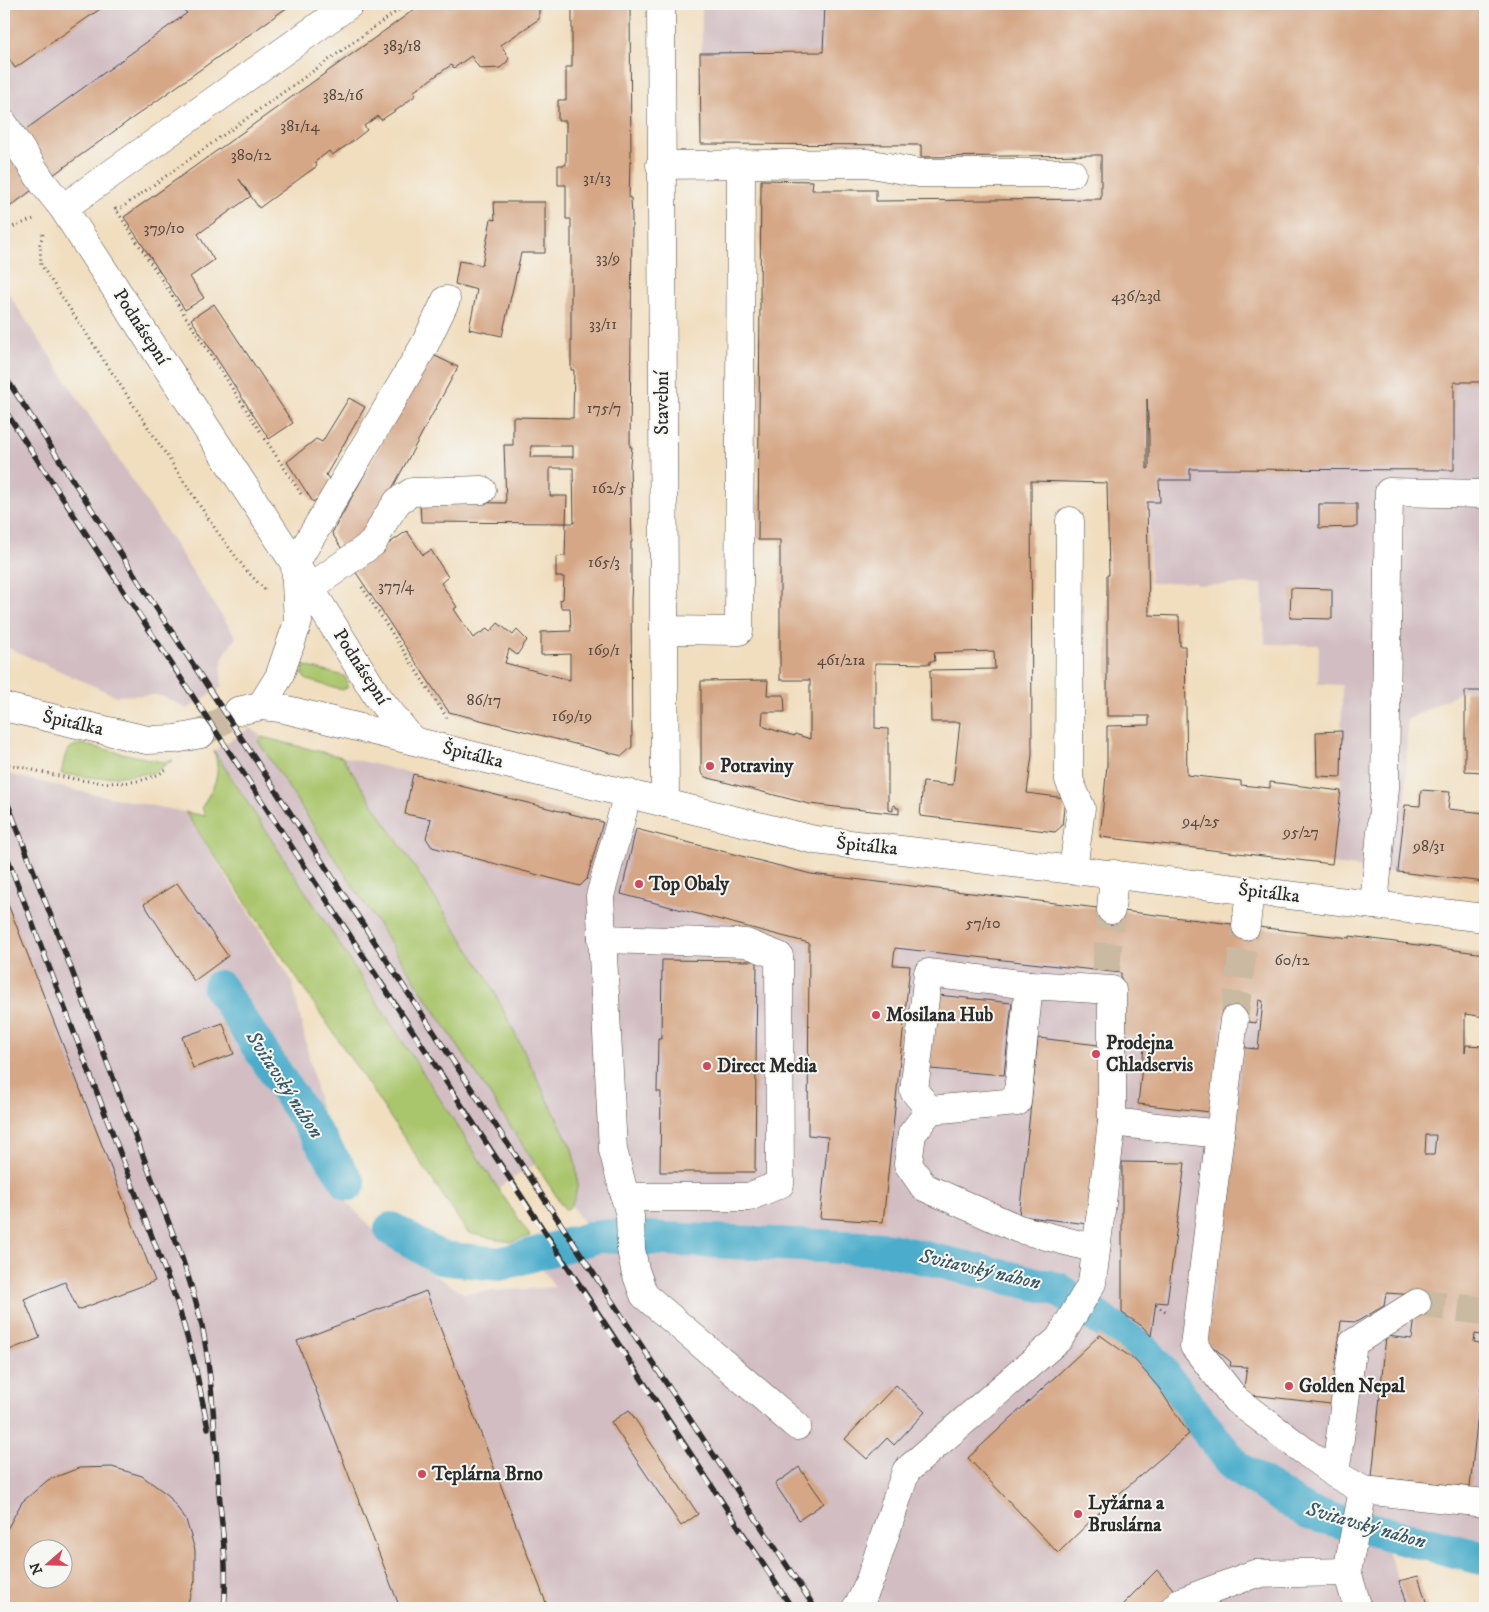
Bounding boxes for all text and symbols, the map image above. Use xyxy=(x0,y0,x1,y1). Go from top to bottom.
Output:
house number: 383/18 xyxy=(383,36,421,56)
house number: 382/16 xyxy=(323,85,364,105)
house number: 381/14 xyxy=(280,116,320,136)
house number: 380/12 xyxy=(231,145,271,165)
house number: 31/13 xyxy=(583,168,611,188)
house number: 379/10 xyxy=(143,218,185,238)
house number: 33/9 xyxy=(596,248,620,268)
street label: Podnásepní xyxy=(108,285,175,370)
house number: 436/23d xyxy=(1111,286,1161,306)
house number: 33/11 xyxy=(589,314,617,334)
street label: Stavební xyxy=(651,370,674,435)
house number: 175/7 xyxy=(587,398,621,418)
house number: 162/5 xyxy=(592,478,626,498)
house number: 165/3 xyxy=(588,552,620,572)
house number: 377/4 xyxy=(378,576,415,596)
street label: Podnásepní xyxy=(328,625,395,710)
house number: 169/1 xyxy=(588,640,620,660)
house number: 461/21a xyxy=(817,650,865,670)
house number: 86/17 xyxy=(467,690,502,710)
street label: Špitálka xyxy=(40,703,106,741)
house number: 169/19 xyxy=(552,706,592,726)
street label: Špitálka xyxy=(440,734,506,774)
place label: Potraviny xyxy=(720,755,794,778)
marker: Potraviny xyxy=(704,760,716,772)
house number: 94/25 xyxy=(1181,811,1220,831)
house number: 95/27 xyxy=(1282,822,1319,842)
street label: Špitálka xyxy=(835,829,899,861)
house number: 98/31 xyxy=(1412,836,1445,856)
place label: Top Obaly xyxy=(648,873,730,896)
street label: Špitálka xyxy=(1237,876,1301,908)
marker: Top Obaly xyxy=(633,878,645,890)
house number: 57/10 xyxy=(965,913,1001,933)
house number: 60/12 xyxy=(1274,950,1310,970)
place label: Mosilana Hub xyxy=(886,1004,993,1027)
marker: Mosilana Hub xyxy=(870,1009,882,1021)
water label: Svitavský náhon xyxy=(239,1026,328,1143)
place label: Prodejna Chladservis xyxy=(1106,1032,1194,1077)
marker: Prodejna Chladservis xyxy=(1090,1048,1102,1060)
place label: Direct Media xyxy=(717,1055,818,1078)
marker: Direct Media xyxy=(701,1060,713,1072)
water label: Svitavský náhon xyxy=(916,1244,1043,1296)
place label: Golden Nepal xyxy=(1299,1375,1405,1398)
marker: Golden Nepal xyxy=(1283,1380,1295,1392)
place label: Teplárna Brno xyxy=(431,1463,543,1486)
marker: Teplárna Brno xyxy=(416,1468,428,1480)
place label: Lyžárna a Bruslárna xyxy=(1088,1492,1165,1537)
water label: Svitavský náhon xyxy=(1302,1497,1429,1555)
marker: Lyžárna a Bruslárna xyxy=(1072,1508,1084,1520)
north arrow xyxy=(22,1540,72,1590)
text: N xyxy=(26,1559,47,1577)

